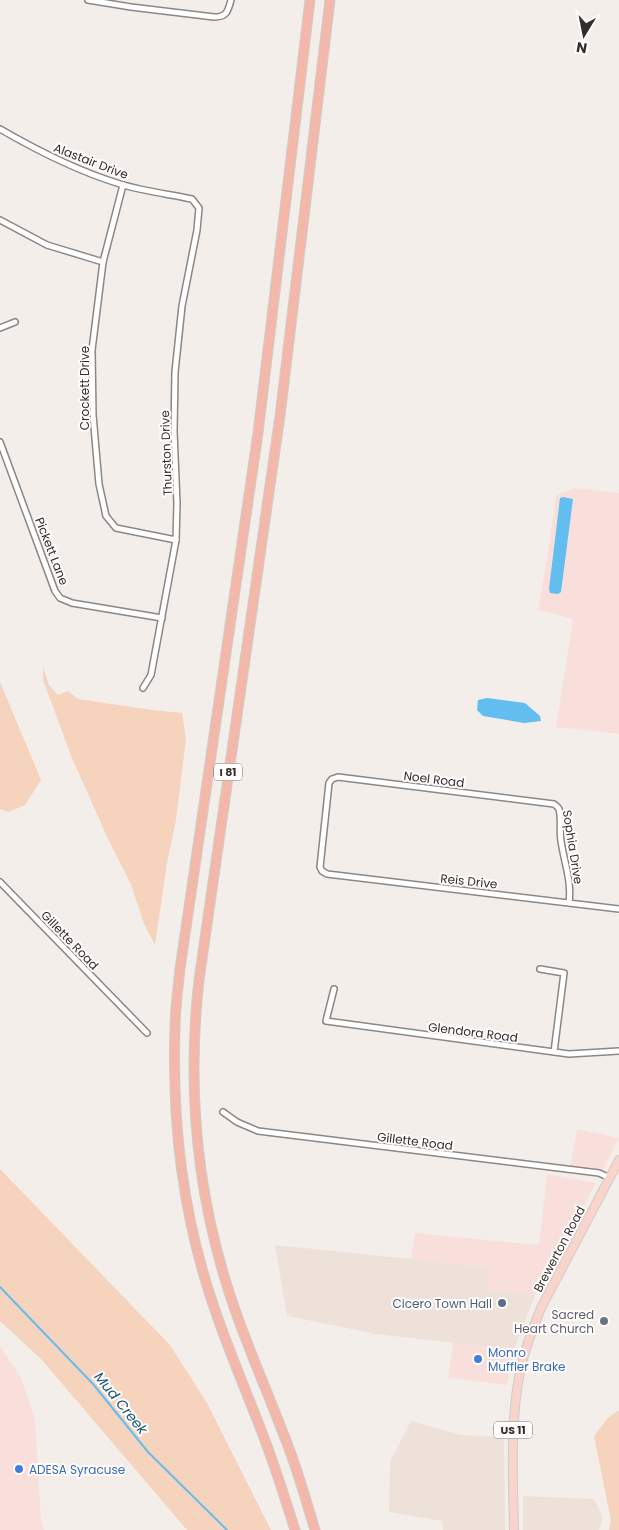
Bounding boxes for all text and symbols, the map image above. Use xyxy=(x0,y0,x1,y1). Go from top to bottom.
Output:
north arrow xyxy=(559,10,609,60)
text: N xyxy=(575,37,589,59)
street label: Alastair Drive xyxy=(51,139,131,183)
street label: Crockett Drive xyxy=(76,346,93,430)
street label: Thurston Drive xyxy=(156,410,176,496)
street label: Pickett Lane xyxy=(31,515,73,587)
road number: I 81 xyxy=(214,764,242,780)
street label: Noel Road xyxy=(403,767,465,791)
street label: Sophia Drive xyxy=(559,809,587,885)
street label: Reis Drive xyxy=(440,870,498,892)
street label: Gillette Road xyxy=(37,907,103,973)
street label: Glendora Road xyxy=(427,1018,519,1046)
street label: Gillette Road xyxy=(376,1128,454,1154)
street label: Brewerton Road xyxy=(529,1203,589,1295)
place label: Cicero Town Hall xyxy=(392,1295,492,1312)
marker: Cicero Town Hall xyxy=(496,1297,508,1309)
place label: Sacred Heart Church xyxy=(514,1306,594,1337)
marker: Sacred Heart Church xyxy=(598,1315,610,1327)
place label: Monro Muffler Brake xyxy=(488,1344,566,1375)
marker: Monro Muffler Brake xyxy=(472,1353,484,1365)
water label: Mud Creek xyxy=(90,1367,153,1439)
road number: US 11 xyxy=(494,1422,532,1438)
place label: ADESA Syracuse xyxy=(29,1461,125,1478)
marker: ADESA Syracuse xyxy=(13,1463,25,1475)

